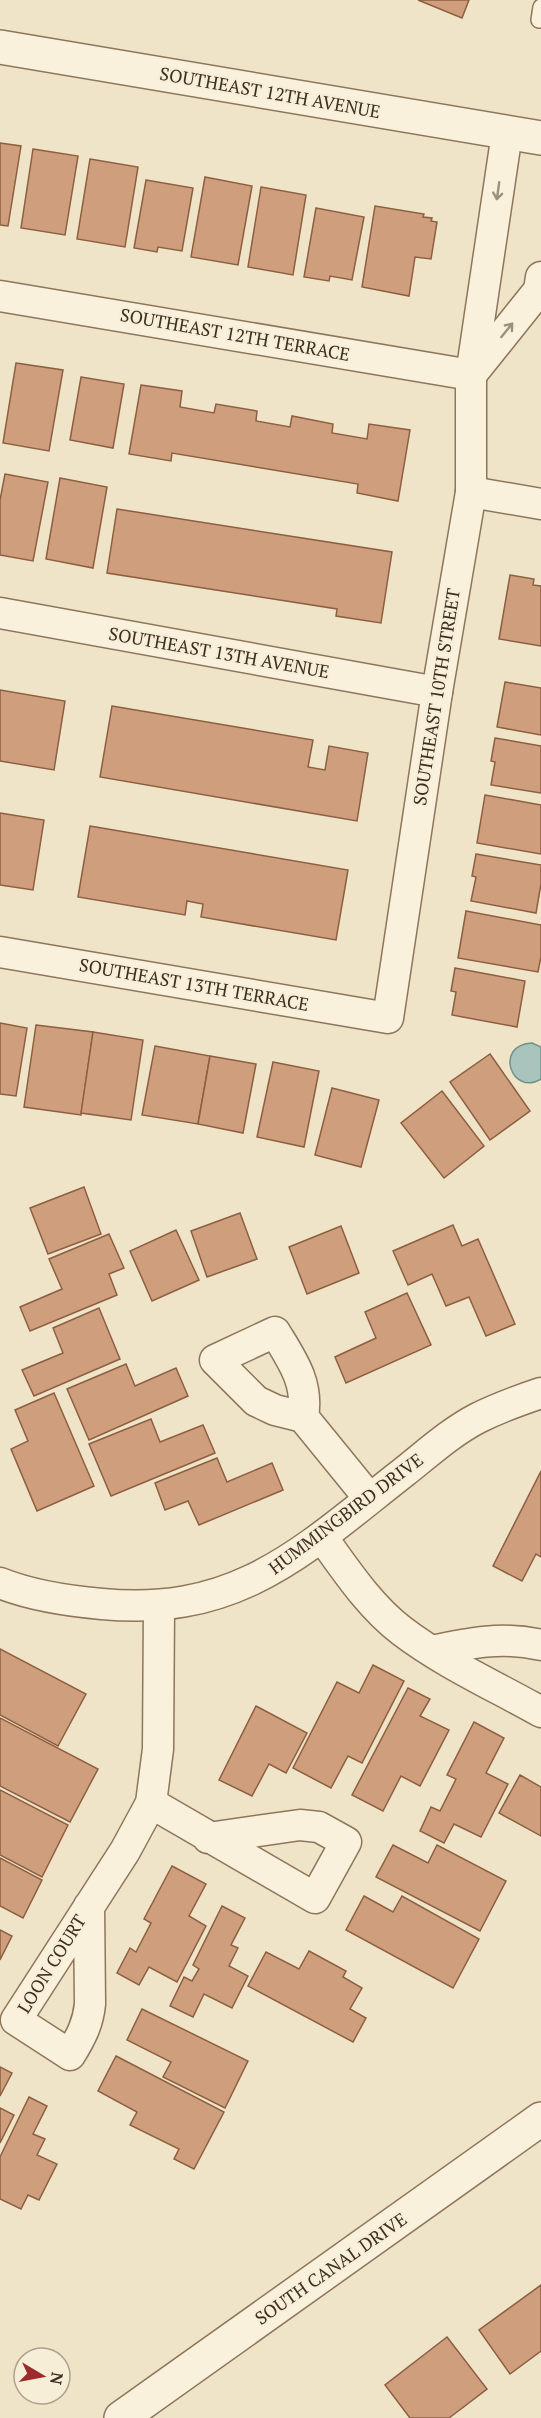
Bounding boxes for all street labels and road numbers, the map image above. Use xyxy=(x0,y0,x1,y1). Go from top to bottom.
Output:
street label: SOUTHEAST 12TH AVENUE xyxy=(158,61,382,123)
street label: SOUTHEAST 12TH TERRACE xyxy=(118,302,352,366)
street label: SOUTHEAST 10TH STREET xyxy=(407,587,465,807)
street label: SOUTHEAST 13TH AVENUE xyxy=(107,621,331,683)
street label: SOUTHEAST 13TH TERRACE xyxy=(77,952,311,1016)
street label: HUMMINGBIRD DRIVE xyxy=(263,1447,428,1579)
street label: LOON COURT xyxy=(11,1910,91,2017)
street label: SOUTH CANAL DRIVE xyxy=(250,2207,411,2330)

